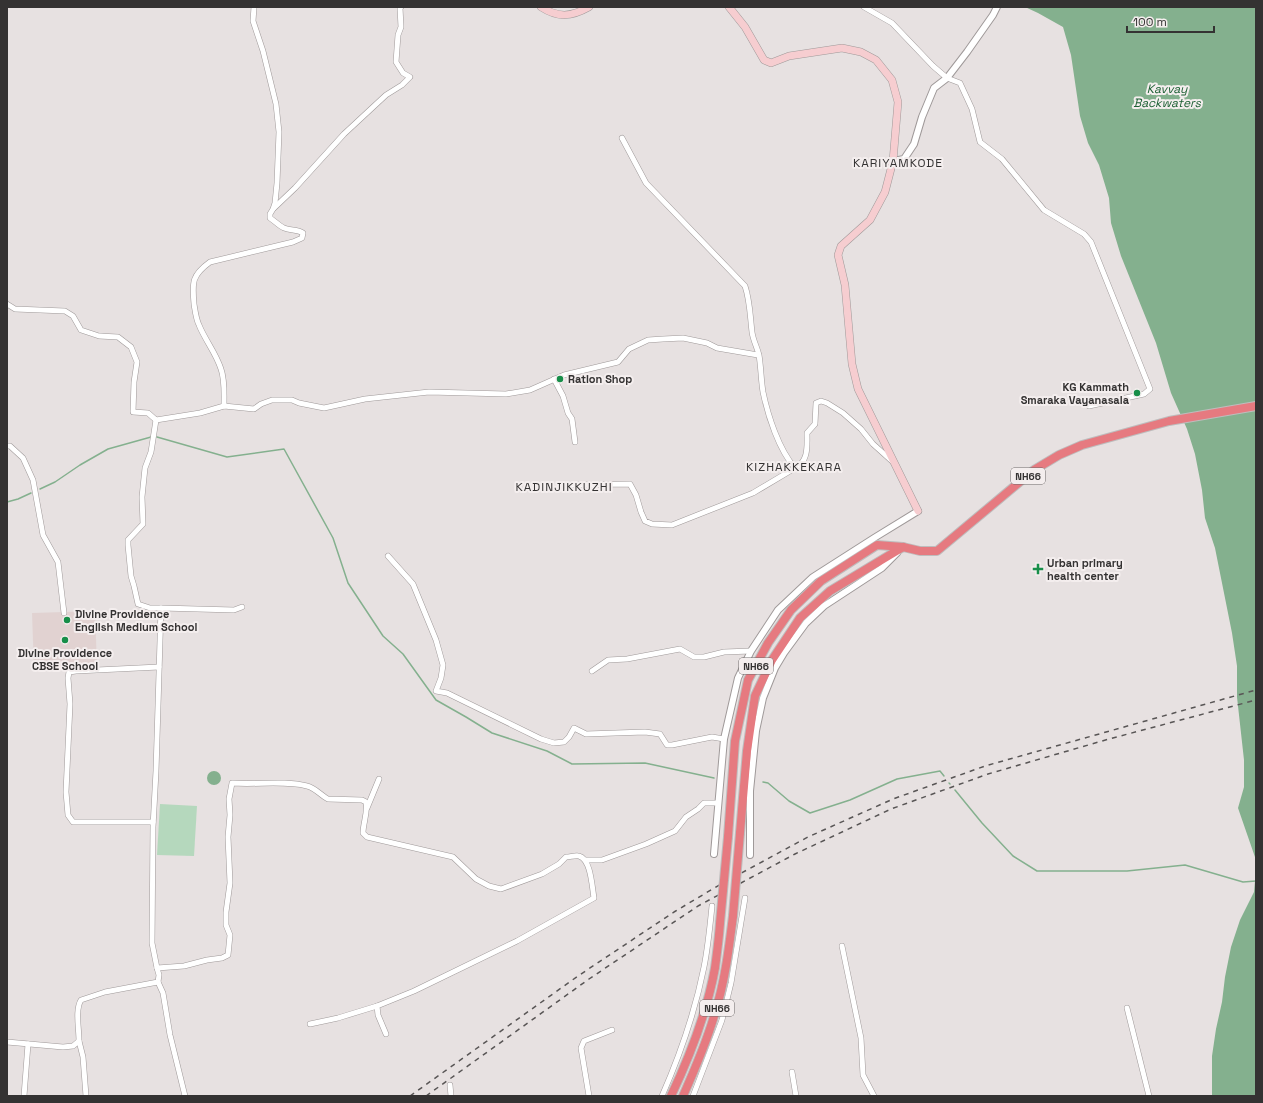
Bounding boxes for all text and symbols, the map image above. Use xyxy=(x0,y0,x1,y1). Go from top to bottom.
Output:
scale bar xyxy=(1127,8,1214,34)
text: 100 m xyxy=(1133,14,1167,30)
water label: Kavvay Backwaters xyxy=(1133,81,1201,111)
district label: KARIYAMKODE xyxy=(853,155,943,171)
place label: Ration Shop xyxy=(568,372,632,386)
marker: Ration Shop xyxy=(555,374,565,384)
place label: KG Kammath Smaraka Vayanasala xyxy=(1021,380,1130,407)
marker: KG Kammath Smaraka Vayanasala xyxy=(1132,388,1142,398)
district label: KIZHAKKEKARA xyxy=(746,459,842,475)
road number: NH66 xyxy=(1011,468,1045,484)
district label: KADINJIKKUZHI xyxy=(515,479,613,495)
place label: Urban primary health center xyxy=(1047,556,1123,583)
marker: Urban primary health center xyxy=(1032,563,1044,575)
place label: Divine Providence English Medium School xyxy=(75,607,197,634)
marker: Divine Providence English Medium School xyxy=(62,615,72,625)
marker: Divine Providence CBSE School xyxy=(60,635,70,645)
place label: Divine Providence CBSE School xyxy=(18,646,112,673)
road number: NH66 xyxy=(739,658,773,674)
road number: NH66 xyxy=(700,1000,734,1016)

